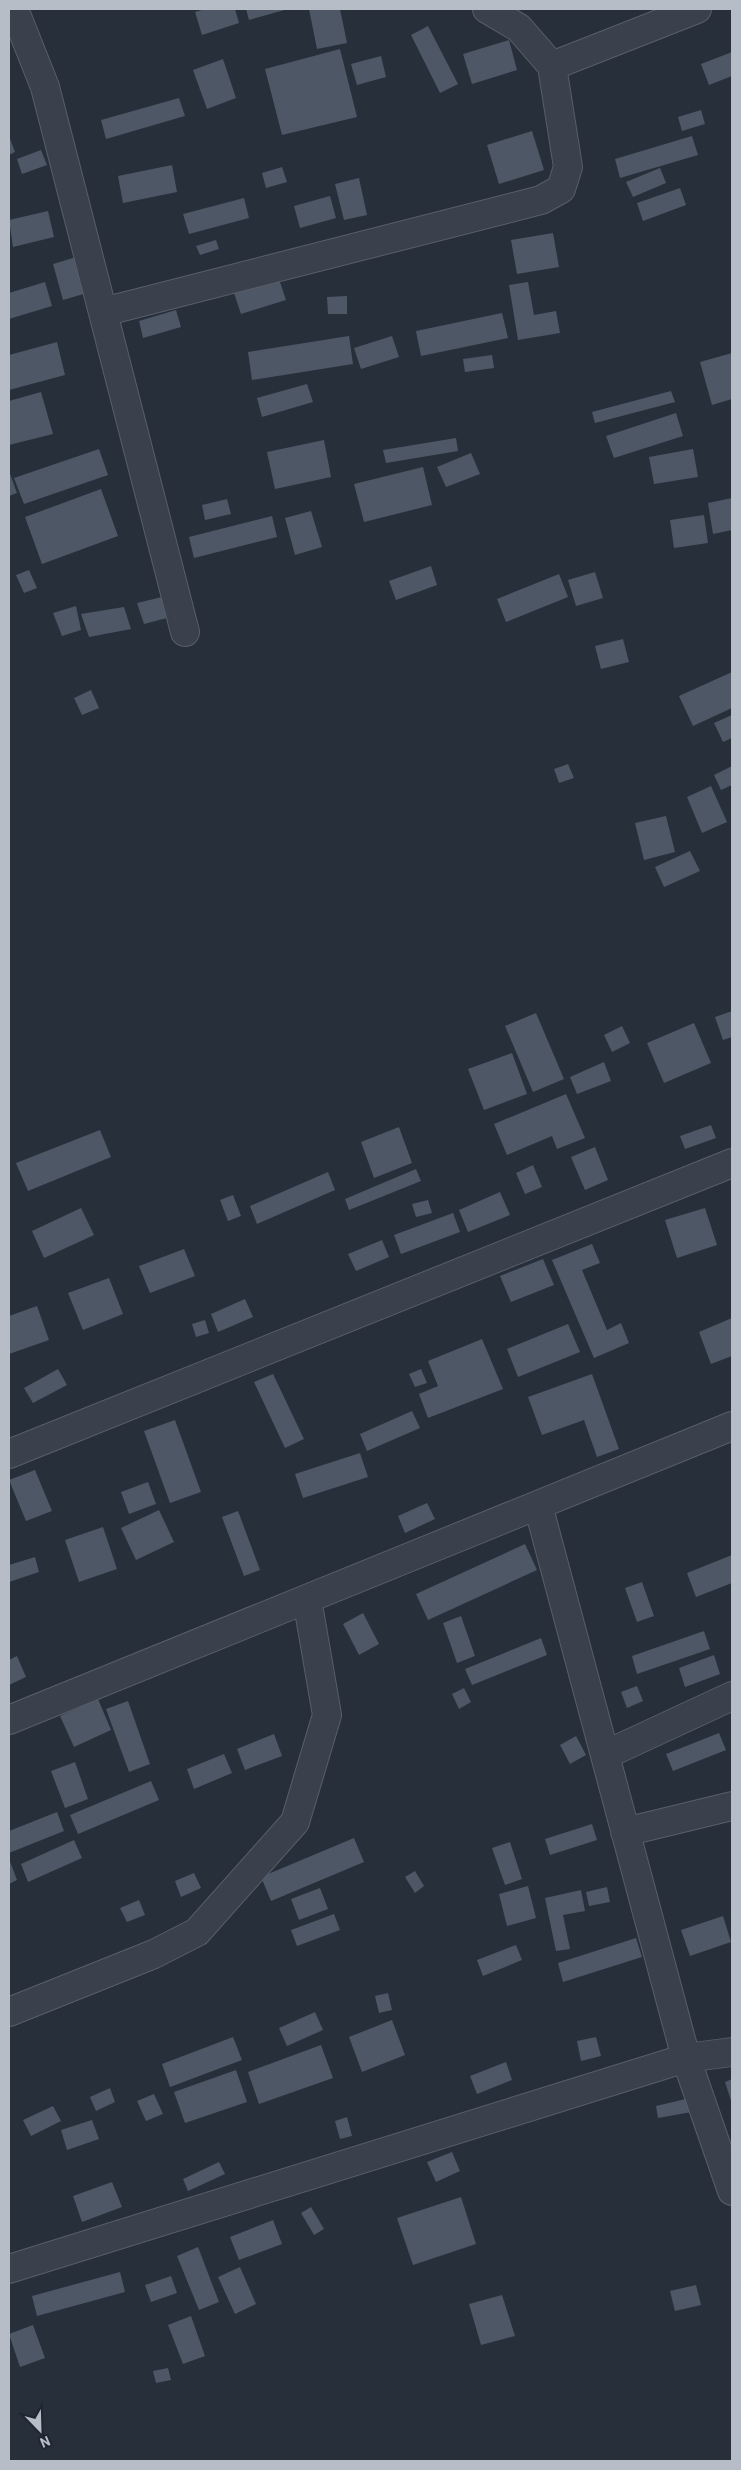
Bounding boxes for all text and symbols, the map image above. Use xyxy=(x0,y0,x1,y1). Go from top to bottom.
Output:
north arrow xyxy=(15,2405,65,2455)
text: N xyxy=(38,2433,53,2452)

